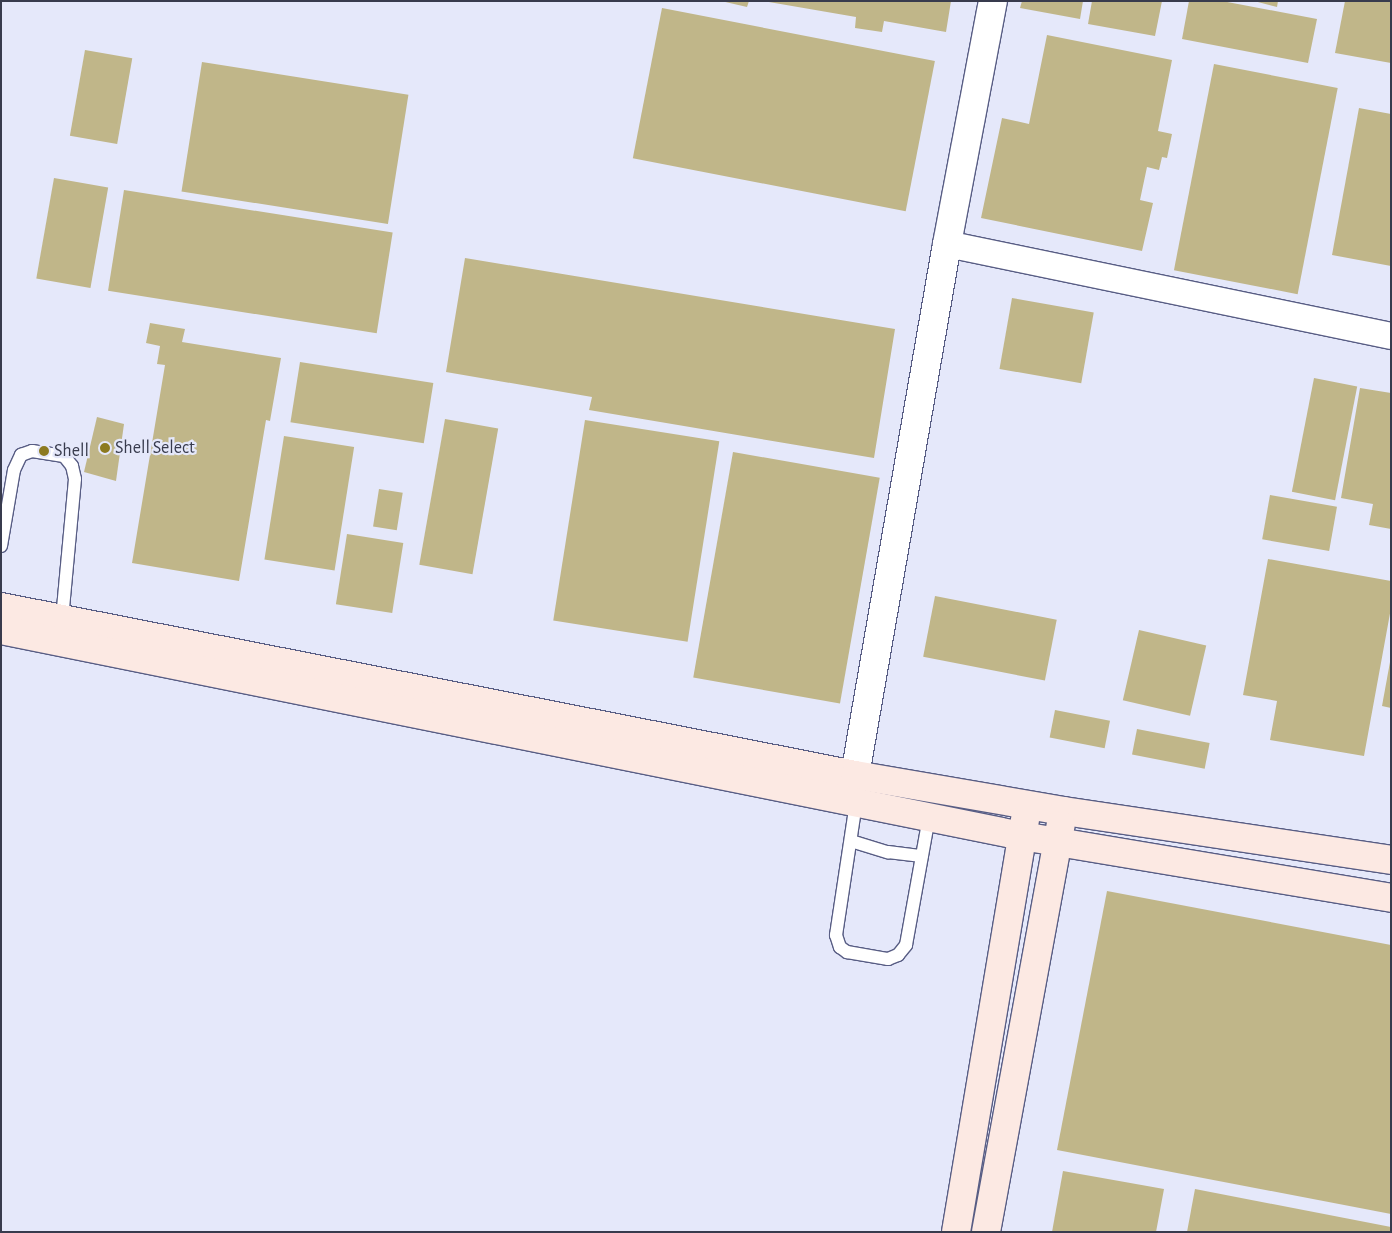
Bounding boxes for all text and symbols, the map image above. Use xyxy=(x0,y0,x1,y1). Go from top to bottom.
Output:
place label: Shell Select xyxy=(115,437,195,459)
place label: Shell xyxy=(54,440,89,462)
marker: Shell Select xyxy=(99,442,111,454)
marker: Shell xyxy=(38,445,50,457)

